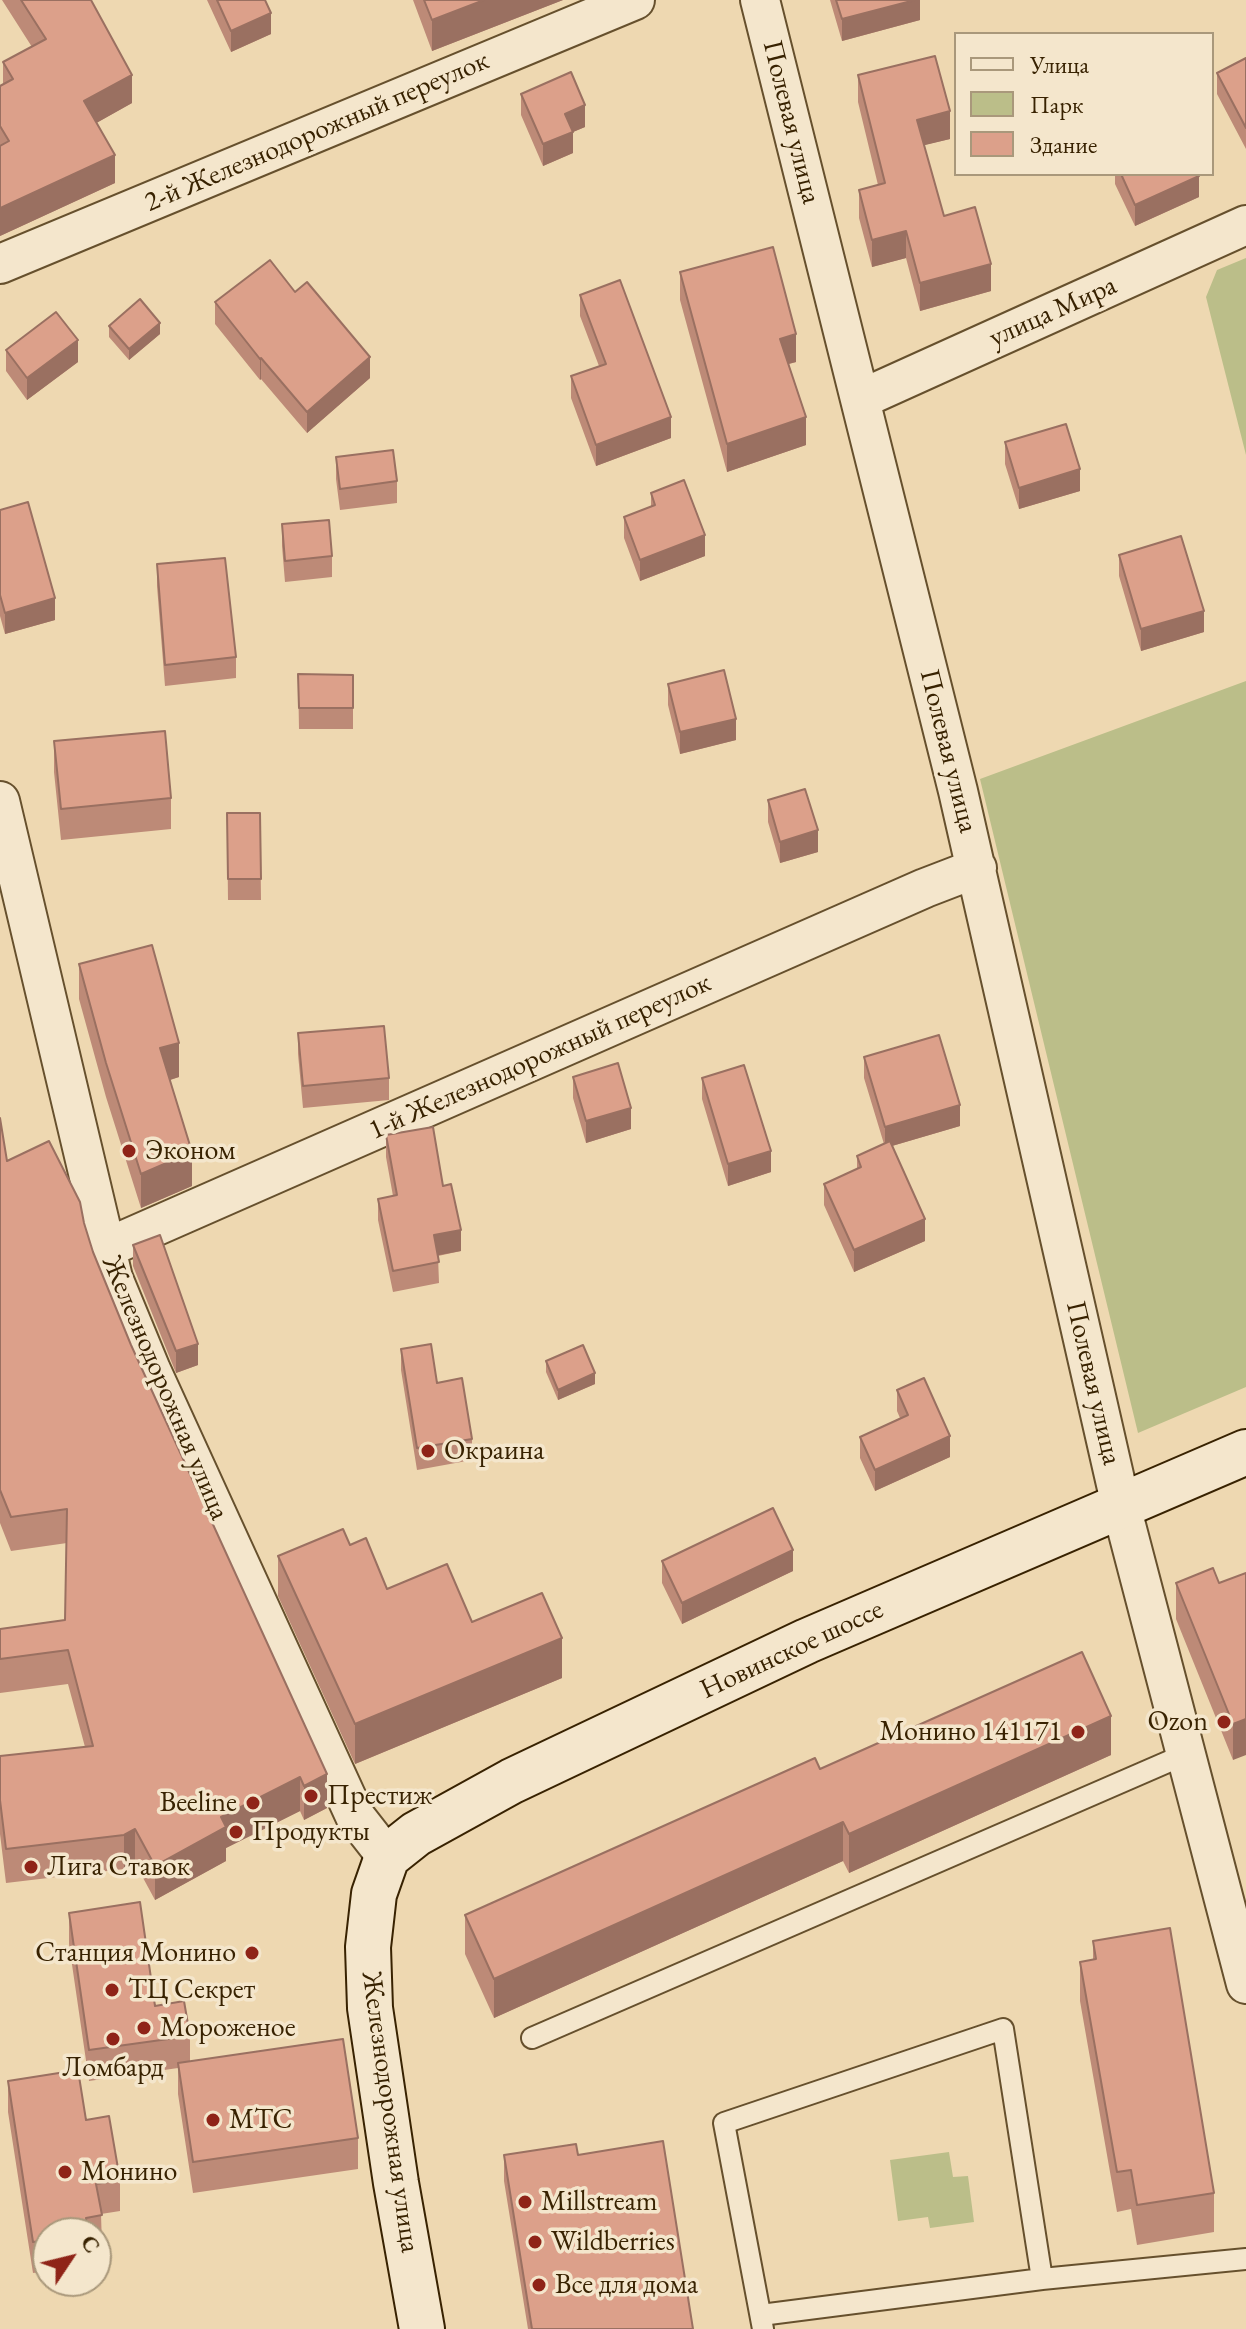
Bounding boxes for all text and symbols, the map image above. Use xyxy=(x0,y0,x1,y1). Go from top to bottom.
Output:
legend xyxy=(954,32,1214,176)
street label: Полевая улица xyxy=(754,37,828,207)
street label: 2-й Железнодорожный переулок xyxy=(140,44,494,220)
text: Улица xyxy=(1030,49,1089,80)
text: Парк xyxy=(1030,89,1083,120)
text: Здание xyxy=(1030,129,1097,160)
street label: улица Мира xyxy=(984,269,1122,355)
street label: Полевая улица xyxy=(911,666,985,836)
street label: 1-й Железнодорожный переулок xyxy=(364,966,716,1148)
place label: Эконом xyxy=(145,1134,236,1168)
marker: Эконом xyxy=(120,1142,138,1160)
street label: Железнодорожная улица xyxy=(94,1251,236,1525)
street label: Полевая улица xyxy=(1058,1298,1128,1468)
place label: Окраина xyxy=(444,1434,544,1468)
marker: Окраина xyxy=(419,1442,437,1460)
street label: Новинское шоссе xyxy=(695,1593,889,1707)
place label: Ozon xyxy=(1147,1705,1208,1739)
marker: Ozon xyxy=(1215,1713,1233,1731)
place label: Монино 141171 xyxy=(879,1715,1062,1749)
marker: Монино 141171 xyxy=(1069,1723,1087,1741)
place label: Престиж xyxy=(327,1779,433,1813)
place label: Beeline xyxy=(160,1786,237,1820)
marker: Престиж xyxy=(302,1787,320,1805)
marker: Beeline xyxy=(244,1794,262,1812)
place label: Продукты xyxy=(252,1815,370,1849)
marker: Продукты xyxy=(227,1823,245,1841)
place label: Лига Ставок xyxy=(47,1850,190,1884)
marker: Лига Ставок xyxy=(22,1858,40,1876)
place label: Станция Монино xyxy=(35,1936,236,1970)
marker: Станция Монино xyxy=(243,1944,261,1962)
street label: Железнодорожная улица xyxy=(354,1969,426,2255)
place label: ТЦ Секрет xyxy=(128,1973,255,2007)
marker: ТЦ Секрет xyxy=(103,1981,121,1999)
place label: Мороженое xyxy=(160,2011,296,2045)
marker: Мороженое xyxy=(135,2019,153,2037)
marker: Ломбард xyxy=(104,2030,122,2048)
place label: Ломбард xyxy=(62,2051,164,2085)
place label: МТС xyxy=(229,2103,292,2137)
marker: МТС xyxy=(204,2111,222,2129)
place label: Монино xyxy=(81,2155,177,2189)
marker: Монино xyxy=(56,2163,74,2181)
place label: Millstream xyxy=(541,2185,658,2219)
marker: Millstream xyxy=(516,2193,534,2211)
north arrow xyxy=(32,2217,112,2297)
place label: Wildberries xyxy=(551,2225,675,2259)
text: С xyxy=(74,2229,107,2259)
marker: Wildberries xyxy=(526,2233,544,2251)
place label: Все для дома xyxy=(555,2268,698,2302)
marker: Все для дома xyxy=(530,2276,548,2294)

